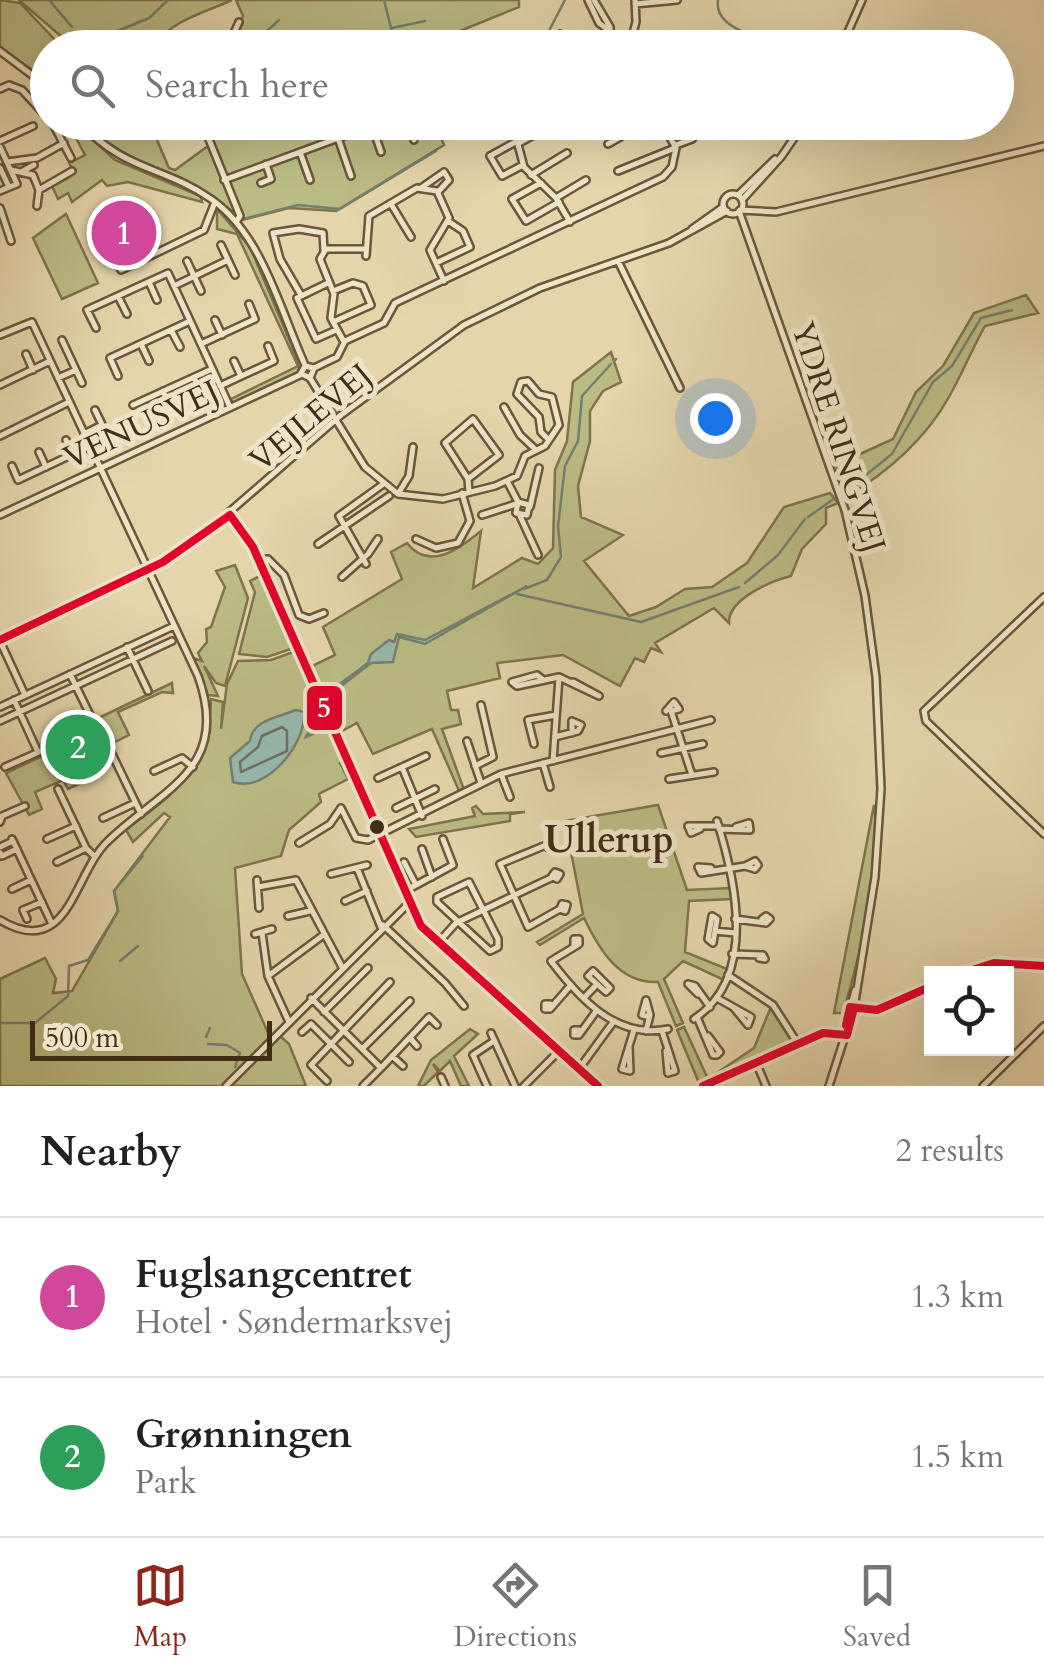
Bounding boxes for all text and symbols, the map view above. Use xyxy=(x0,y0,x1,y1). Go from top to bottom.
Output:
search box xyxy=(30,30,1014,140)
icon: search xyxy=(65,58,120,113)
text: Search here xyxy=(145,59,329,111)
pin: 1 xyxy=(92,196,156,270)
street label: YDRE RINGVEJ xyxy=(780,316,896,558)
street label: VEJLEVEJ xyxy=(240,354,381,482)
street label: VENUSVEJ xyxy=(57,370,226,480)
your location xyxy=(690,393,741,444)
line badge: 5 xyxy=(305,684,344,732)
text: 5 xyxy=(317,689,331,727)
pin: 2 xyxy=(46,710,110,784)
district label: Ullerup xyxy=(544,814,674,866)
unlabelled marker xyxy=(367,817,387,837)
map controls xyxy=(924,966,1014,1056)
button: locate xyxy=(924,966,1014,1056)
scale bar xyxy=(30,1016,272,1060)
text: 500 m xyxy=(45,1019,119,1057)
text: Nearby xyxy=(40,1123,182,1180)
text: 2 results xyxy=(896,1129,1004,1173)
text: Fuglsangcentret xyxy=(135,1249,412,1301)
text: 1 xyxy=(64,1275,81,1319)
text: 1.3 km xyxy=(910,1275,1004,1319)
text: Hotel · Søndermarksvej xyxy=(135,1301,453,1345)
text: Grønningen xyxy=(135,1409,352,1461)
text: 2 xyxy=(64,1435,81,1479)
text: 1.5 km xyxy=(910,1435,1004,1479)
text: Park xyxy=(135,1461,197,1505)
tab: Map xyxy=(133,1558,188,1656)
tab: Directions xyxy=(454,1558,577,1656)
tab: Saved xyxy=(843,1558,911,1656)

